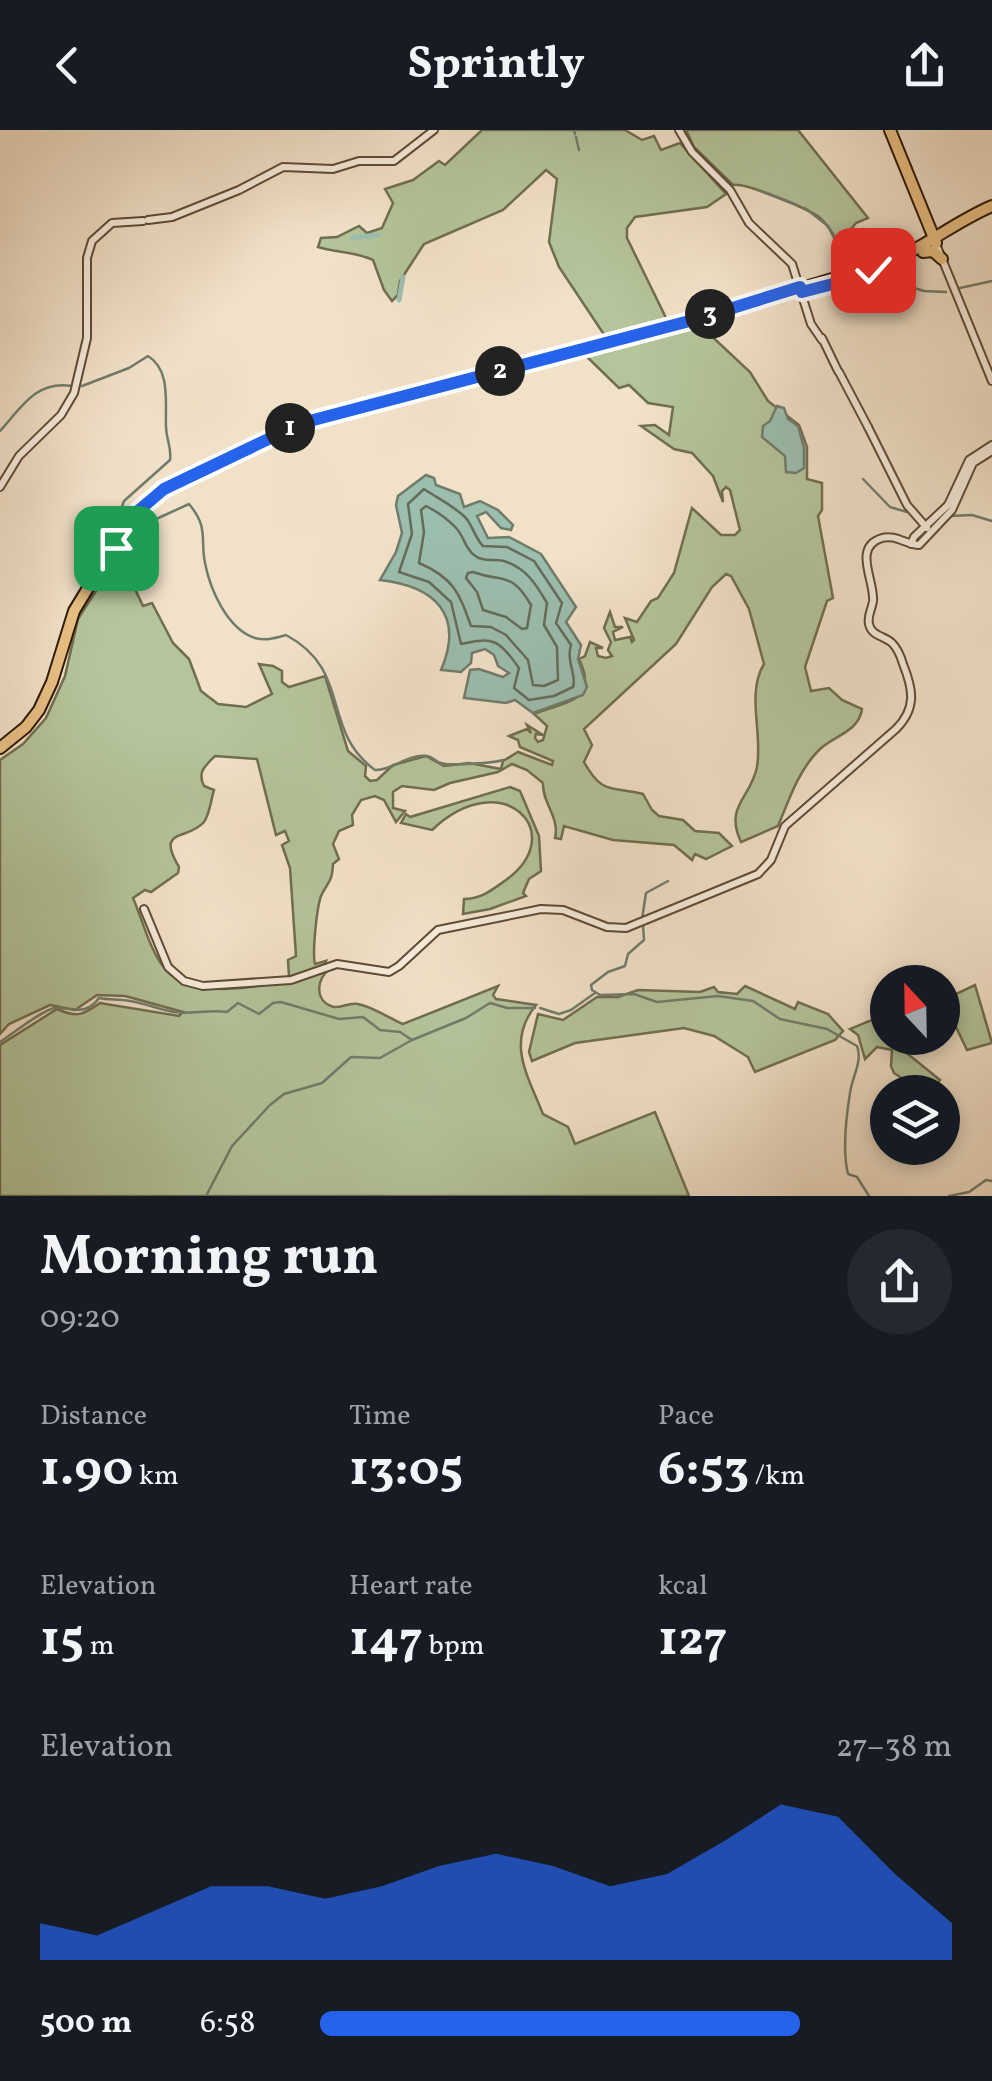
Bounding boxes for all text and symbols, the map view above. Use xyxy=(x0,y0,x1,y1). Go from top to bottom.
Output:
text: Sprintly xyxy=(407,34,585,97)
icon: back xyxy=(40,38,95,93)
icon: share xyxy=(897,38,952,93)
pin xyxy=(831,228,916,313)
icon: check xyxy=(846,243,901,298)
pin: 3 xyxy=(685,289,735,339)
text: 3 xyxy=(703,294,717,333)
pin: 2 xyxy=(475,346,525,396)
text: 2 xyxy=(493,351,507,390)
pin: 1 xyxy=(265,403,315,453)
text: 1 xyxy=(284,408,296,447)
pin xyxy=(74,506,159,591)
icon: arrive xyxy=(89,521,144,576)
north arrow xyxy=(870,965,960,1055)
map controls xyxy=(870,965,960,1165)
button: layers xyxy=(870,1075,960,1165)
text: Morning run xyxy=(40,1221,379,1297)
button: share xyxy=(847,1229,952,1334)
text: 09:20 xyxy=(40,1297,120,1341)
text: Distance xyxy=(40,1397,147,1436)
text: Time xyxy=(349,1397,410,1436)
text: Pace xyxy=(658,1397,714,1436)
text: 1.90 xyxy=(40,1436,133,1506)
text: 13:05 xyxy=(349,1436,463,1506)
text: 6:53 xyxy=(658,1436,749,1506)
text: km xyxy=(133,1457,179,1496)
text: /km xyxy=(749,1457,805,1496)
text: Elevation xyxy=(40,1567,156,1606)
text: Heart rate xyxy=(349,1567,473,1606)
text: kcal xyxy=(658,1567,708,1606)
text: 15 xyxy=(40,1606,84,1676)
text: 147 xyxy=(349,1606,423,1676)
text: 127 xyxy=(658,1606,727,1676)
text: m xyxy=(84,1627,115,1666)
text: bpm xyxy=(423,1627,485,1666)
text: Elevation xyxy=(40,1726,173,1770)
text: 27–38 m xyxy=(836,1726,952,1770)
text: 500 m xyxy=(40,2002,132,2046)
text: 6:58 xyxy=(200,2002,255,2046)

